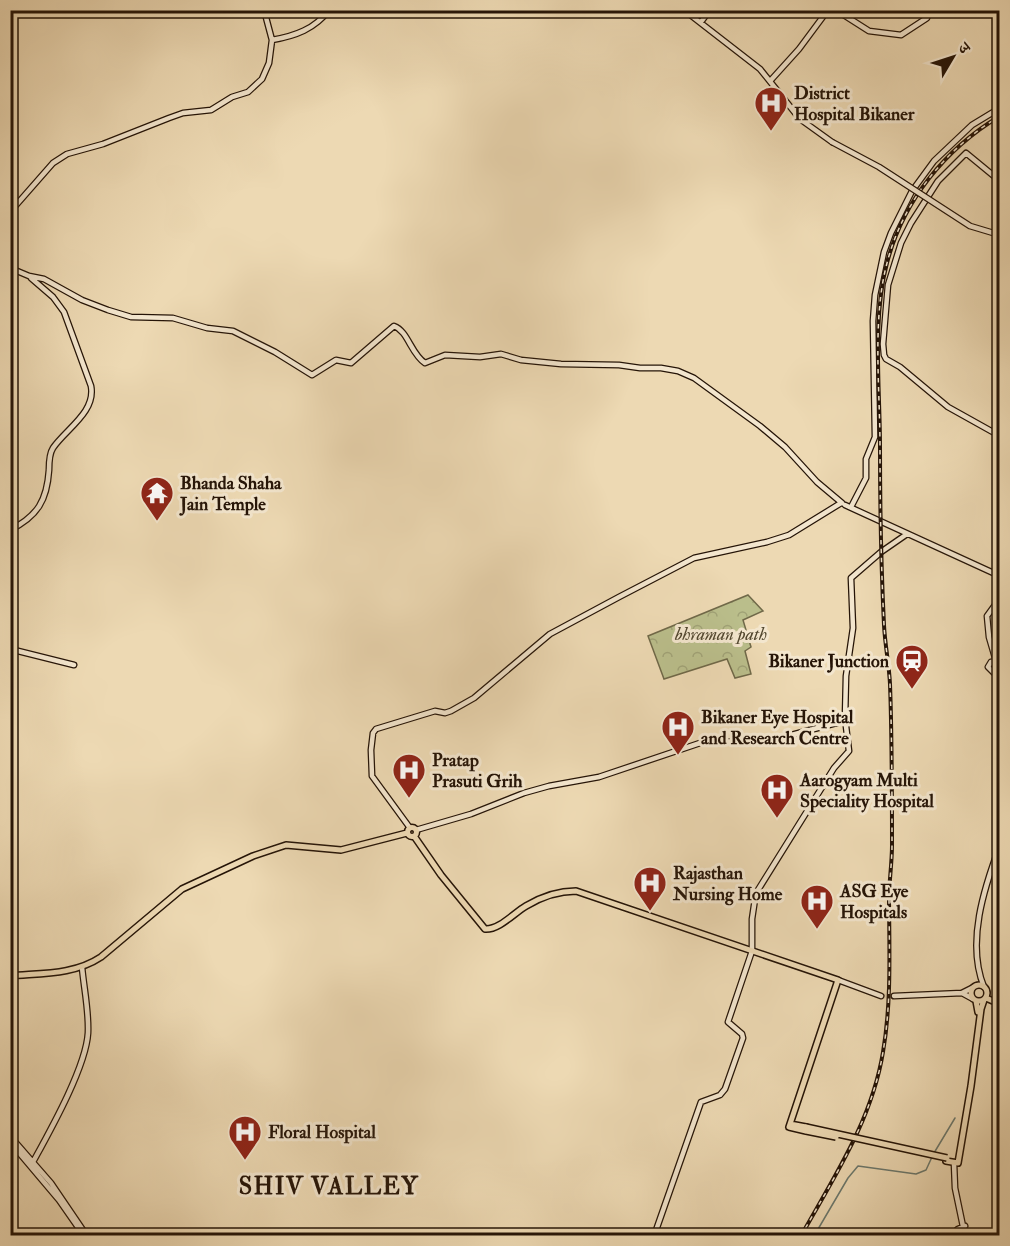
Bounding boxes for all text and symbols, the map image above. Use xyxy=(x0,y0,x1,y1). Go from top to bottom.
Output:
north arrow xyxy=(923,27,983,87)
text: उ xyxy=(953,38,975,59)
place label: District Hospital Bikaner xyxy=(794,82,915,126)
hospital icon: District Hospital Bikaner xyxy=(753,85,789,132)
place label: Bhanda Shaha Jain Temple xyxy=(179,472,282,516)
temple icon: Bhanda Shaha Jain Temple xyxy=(139,475,175,522)
park label: bhraman path xyxy=(674,623,767,646)
station icon: Bikaner Junction xyxy=(894,643,930,690)
place label: Bikaner Junction xyxy=(768,650,890,673)
place label: Bikaner Eye Hospital and Research Centre xyxy=(701,706,854,750)
hospital icon: Bikaner Eye Hospital and Research Centre xyxy=(660,709,696,756)
place label: Pratap Prasuti Grih xyxy=(432,749,523,793)
hospital icon: Pratap Prasuti Grih xyxy=(391,752,427,799)
place label: Aarogyam Multi Speciality Hospital xyxy=(799,769,934,813)
hospital icon: Aarogyam Multi Speciality Hospital xyxy=(759,772,795,819)
place label: Rajasthan Nursing Home xyxy=(672,862,783,906)
hospital icon: Rajasthan Nursing Home xyxy=(632,865,668,912)
place label: ASG Eye Hospitals xyxy=(839,880,909,924)
hospital icon: ASG Eye Hospitals xyxy=(799,883,835,930)
hospital icon: Floral Hospital xyxy=(227,1114,263,1161)
place label: Floral Hospital xyxy=(268,1121,376,1144)
district label: SHIV VALLEY xyxy=(239,1171,419,1202)

